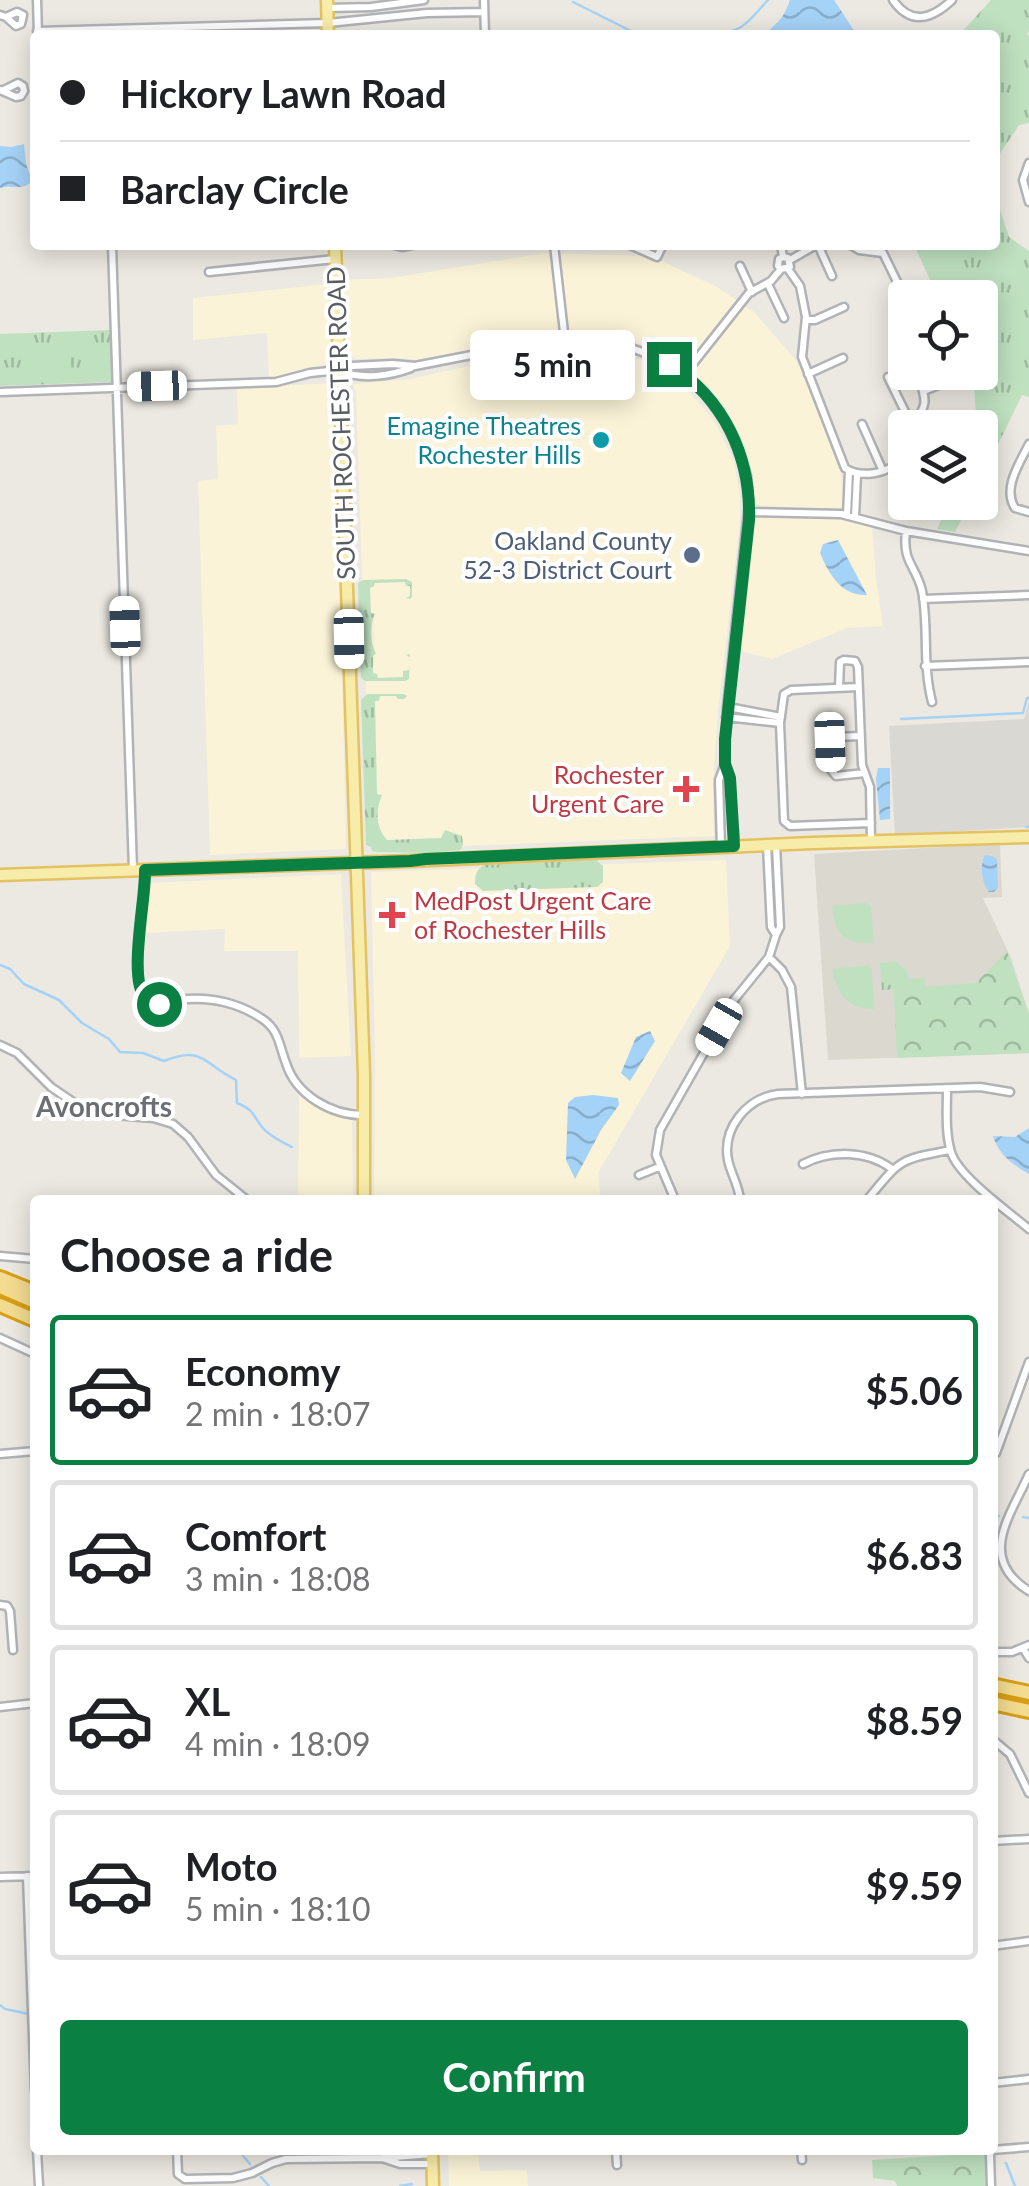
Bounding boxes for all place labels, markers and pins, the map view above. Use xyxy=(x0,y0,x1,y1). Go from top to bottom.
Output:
place label: Emagine Theatres Rochester Hills xyxy=(387,410,581,469)
marker: Emagine Theatres Rochester Hills xyxy=(590,429,612,451)
place label: Oakland County 52-3 District Court xyxy=(463,525,672,584)
marker: Oakland County 52-3 District Court xyxy=(681,544,703,566)
place label: Rochester Urgent Care xyxy=(531,759,664,818)
marker: Rochester Urgent Care xyxy=(673,776,699,802)
place label: MedPost Urgent Care of Rochester Hills xyxy=(414,885,651,944)
marker: MedPost Urgent Care of Rochester Hills xyxy=(379,902,405,928)

